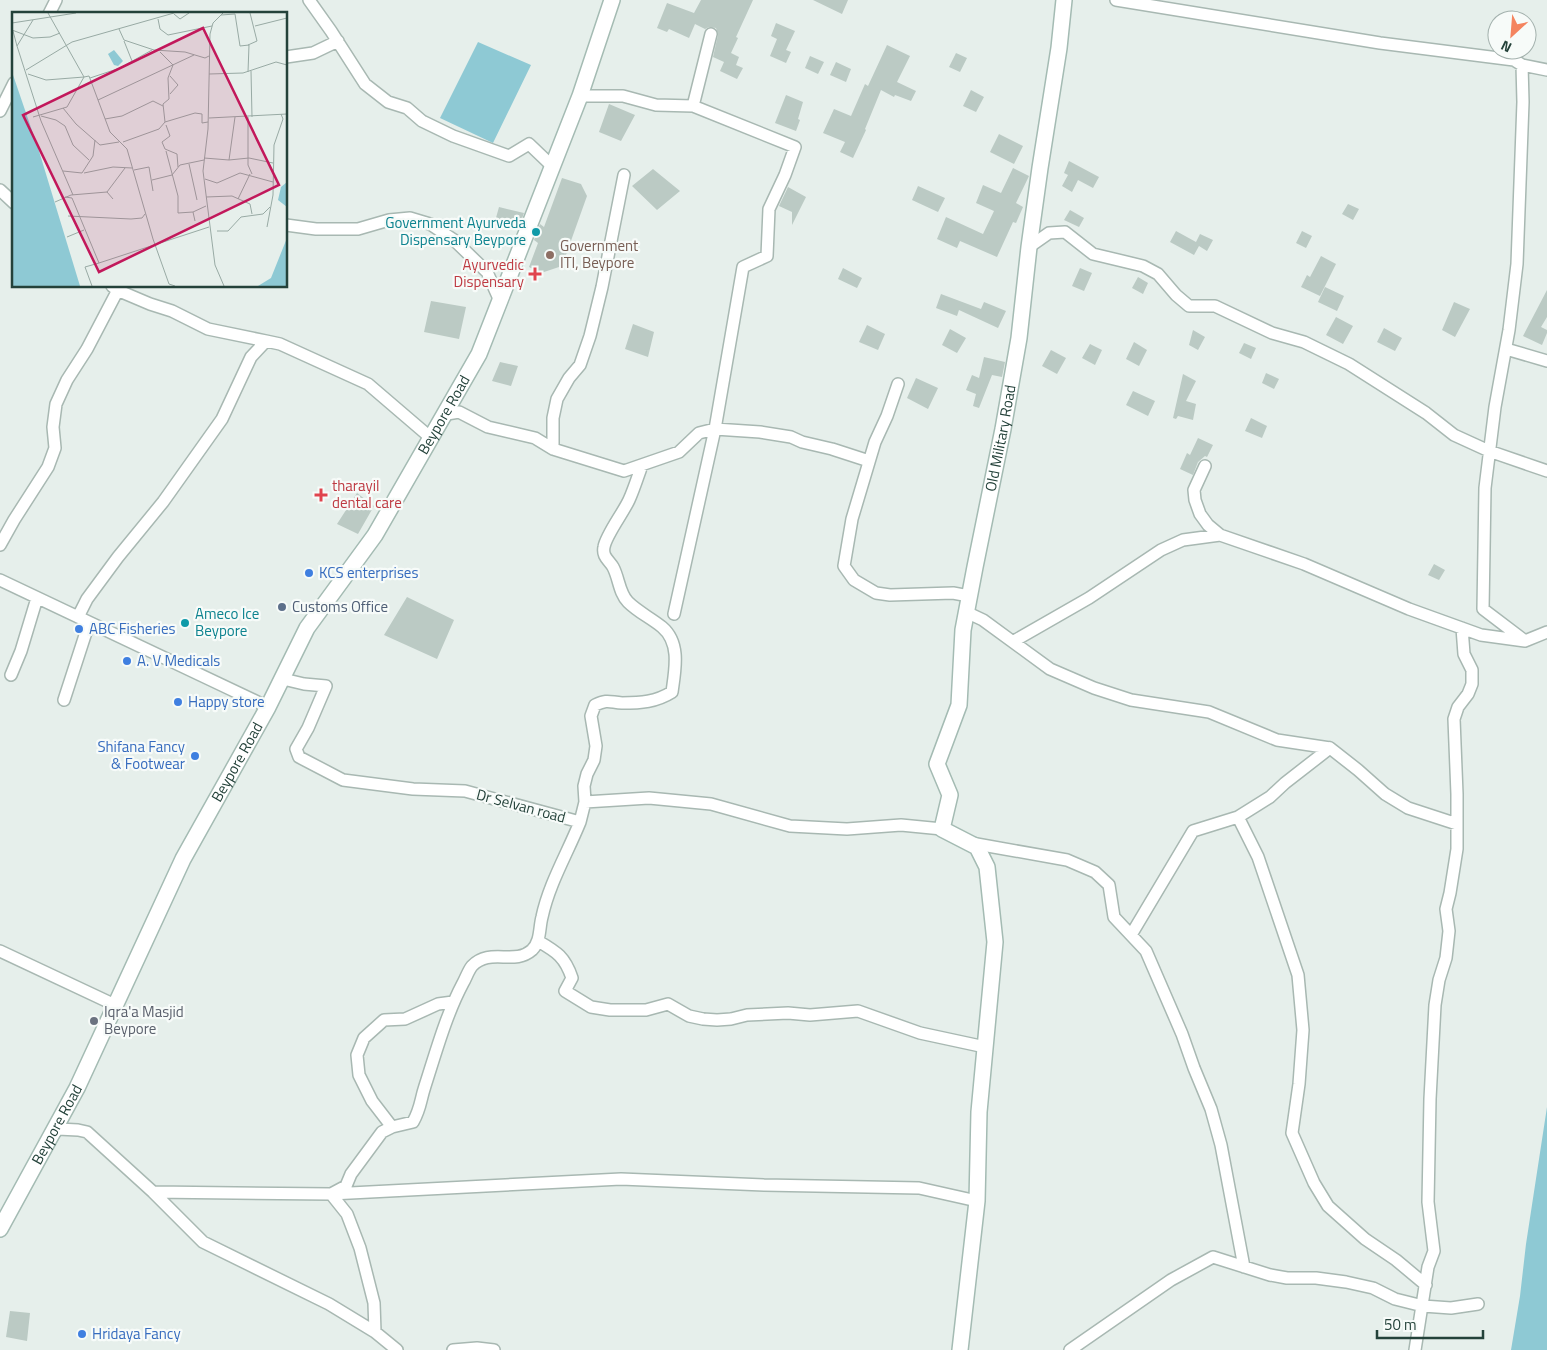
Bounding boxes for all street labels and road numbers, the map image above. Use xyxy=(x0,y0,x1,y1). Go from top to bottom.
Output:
street label: Beypore Road xyxy=(412,371,476,459)
street label: Old Military Road xyxy=(979,383,1022,494)
street label: Beypore Road xyxy=(205,718,268,806)
street label: Dr Selvan road xyxy=(474,783,568,828)
street label: Beypore Road xyxy=(25,1080,88,1169)

